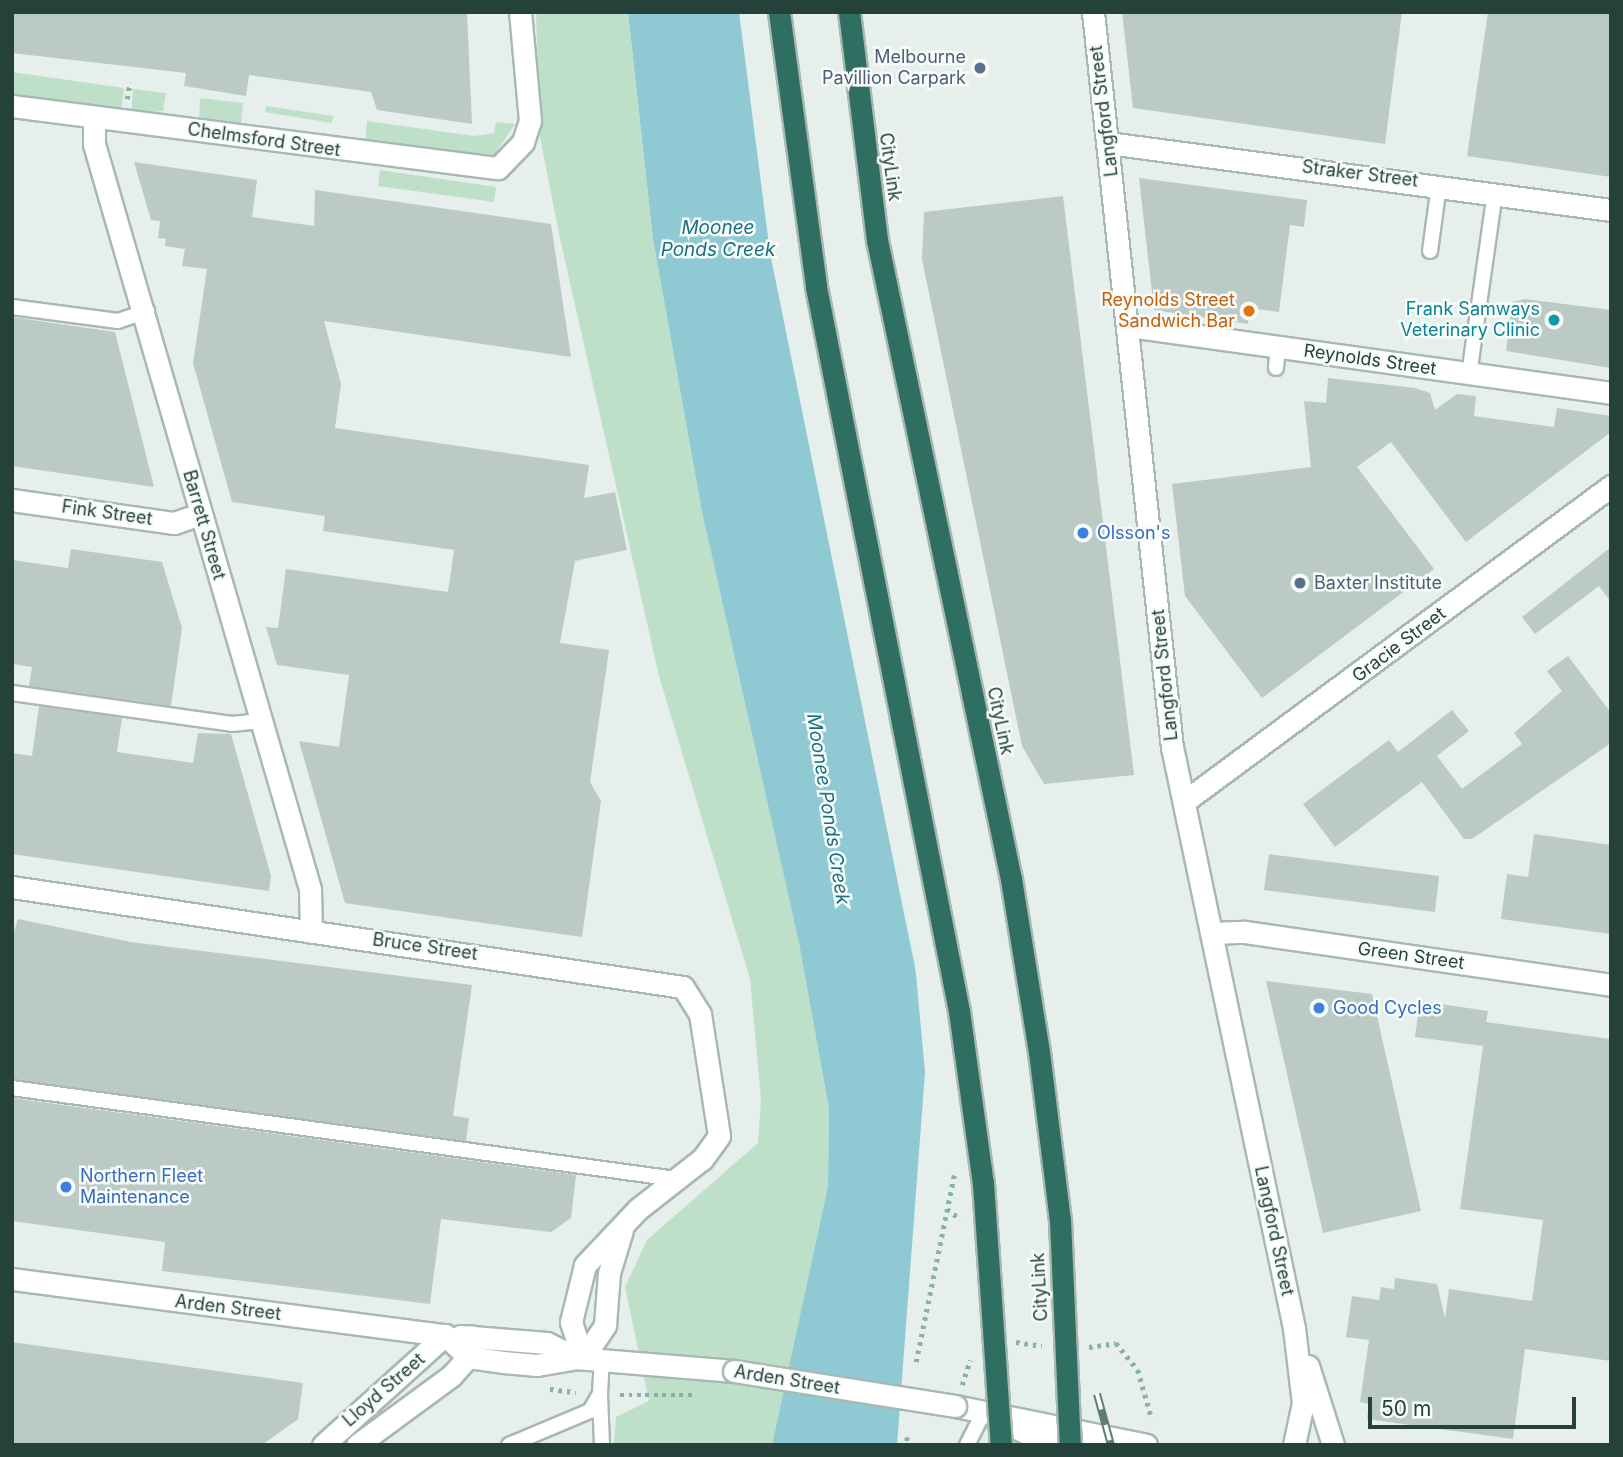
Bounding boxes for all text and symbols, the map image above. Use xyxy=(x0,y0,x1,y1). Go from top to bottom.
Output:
street label: Langford Street xyxy=(1085,44,1123,178)
place label: Melbourne Pavillion Carpark xyxy=(822,47,966,90)
marker: Melbourne Pavillion Carpark xyxy=(972,60,988,76)
street label: Chelmsford Street xyxy=(186,119,342,161)
street label: CityLink xyxy=(875,131,905,203)
street label: Straker Street xyxy=(1301,156,1419,192)
water label: Moonee Ponds Creek xyxy=(661,217,775,261)
place label: Reynolds Street Sandwich Bar xyxy=(1101,290,1235,332)
place label: Frank Samways Veterinary Clinic xyxy=(1400,299,1540,342)
marker: Reynolds Street Sandwich Bar xyxy=(1241,303,1257,319)
marker: Frank Samways Veterinary Clinic xyxy=(1546,312,1562,328)
street label: Reynolds Street xyxy=(1302,340,1438,380)
street label: Barrett Street xyxy=(178,468,230,582)
street label: Fink Street xyxy=(60,496,154,530)
place label: Olsson's xyxy=(1097,522,1170,544)
marker: Olsson's xyxy=(1075,525,1091,541)
place label: Baxter Institute xyxy=(1314,572,1442,594)
marker: Baxter Institute xyxy=(1292,575,1308,591)
street label: Gracie Street xyxy=(1348,603,1450,687)
street label: Langford Street xyxy=(1147,608,1183,742)
street label: CityLink xyxy=(982,685,1018,757)
water label: Moonee Ponds Creek xyxy=(802,712,854,906)
street label: Bruce Street xyxy=(371,929,479,965)
street label: Green Street xyxy=(1356,938,1466,974)
place label: Good Cycles xyxy=(1333,997,1442,1019)
marker: Good Cycles xyxy=(1311,1000,1327,1016)
street label: Langford Street xyxy=(1250,1164,1298,1298)
place label: Northern Fleet Maintenance xyxy=(80,1166,203,1208)
marker: Northern Fleet Maintenance xyxy=(58,1179,74,1195)
street label: CityLink xyxy=(1027,1252,1053,1322)
street label: Arden Street xyxy=(174,1291,282,1325)
street label: Lloyd Street xyxy=(339,1349,429,1431)
street label: Arden Street xyxy=(733,1361,841,1399)
scale bar xyxy=(1371,1384,1579,1428)
text: 50 m xyxy=(1381,1396,1431,1421)

